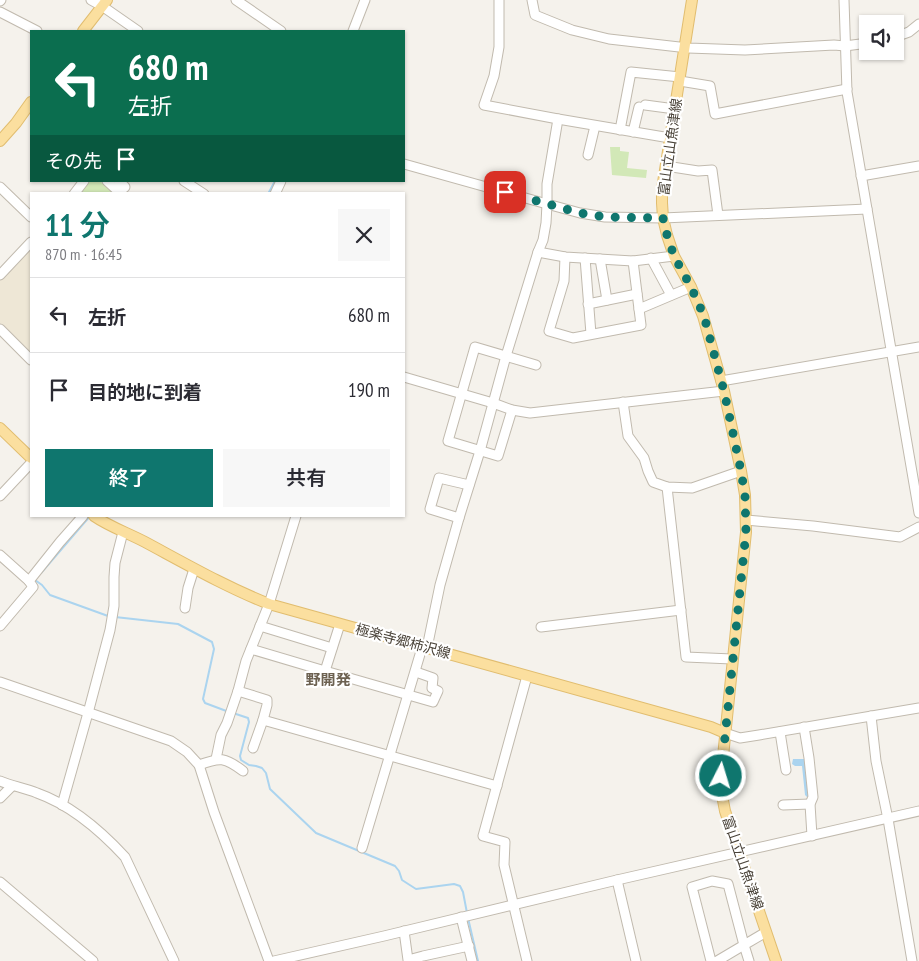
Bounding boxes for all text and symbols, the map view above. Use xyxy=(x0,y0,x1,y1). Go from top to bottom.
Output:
map controls xyxy=(859,15,904,60)
button: sound xyxy=(859,15,904,60)
text: 680 m xyxy=(128,44,209,90)
icon: left xyxy=(45,50,110,115)
text: 左折 xyxy=(128,92,172,120)
street label: 富山立山魚津線 xyxy=(654,97,686,197)
icon: arrive xyxy=(112,145,140,173)
text: その先 xyxy=(45,149,102,173)
pin xyxy=(484,171,526,213)
icon: arrive xyxy=(491,178,519,206)
text: 11 分 xyxy=(45,205,110,244)
button: close xyxy=(338,209,390,261)
text: 870 m · 16:45 xyxy=(45,244,123,264)
icon: left xyxy=(45,301,73,329)
text: 680 m xyxy=(348,303,390,327)
text: 左折 xyxy=(88,305,126,329)
icon: arrive xyxy=(45,376,73,404)
text: 190 m xyxy=(348,378,390,402)
text: 目的地に到着 xyxy=(88,380,202,404)
button: 終了 xyxy=(45,449,213,507)
button: 共有 xyxy=(223,449,390,507)
street label: 極楽寺郷柿沢線 xyxy=(353,620,453,662)
district label: 野開発 xyxy=(305,670,351,689)
position arrow xyxy=(694,749,746,801)
street label: 富山立山魚津線 xyxy=(719,814,767,912)

